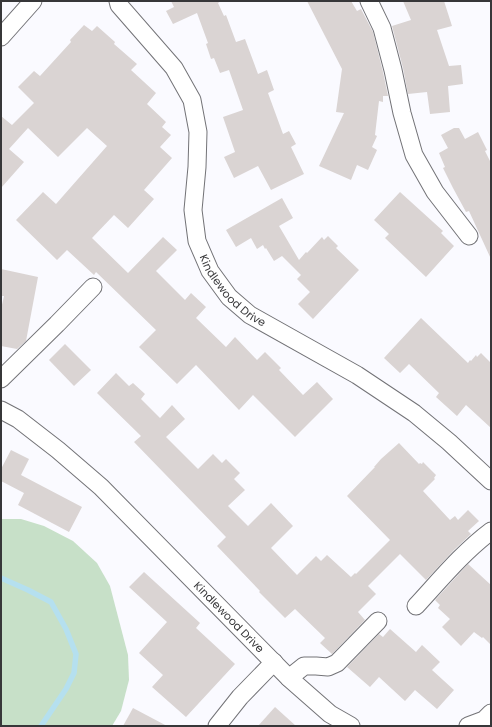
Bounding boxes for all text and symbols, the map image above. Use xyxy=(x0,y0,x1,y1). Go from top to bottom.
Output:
street label: Kindlewood Drive xyxy=(196,252,269,330)
street label: Kindlewood Drive xyxy=(190,578,268,656)

